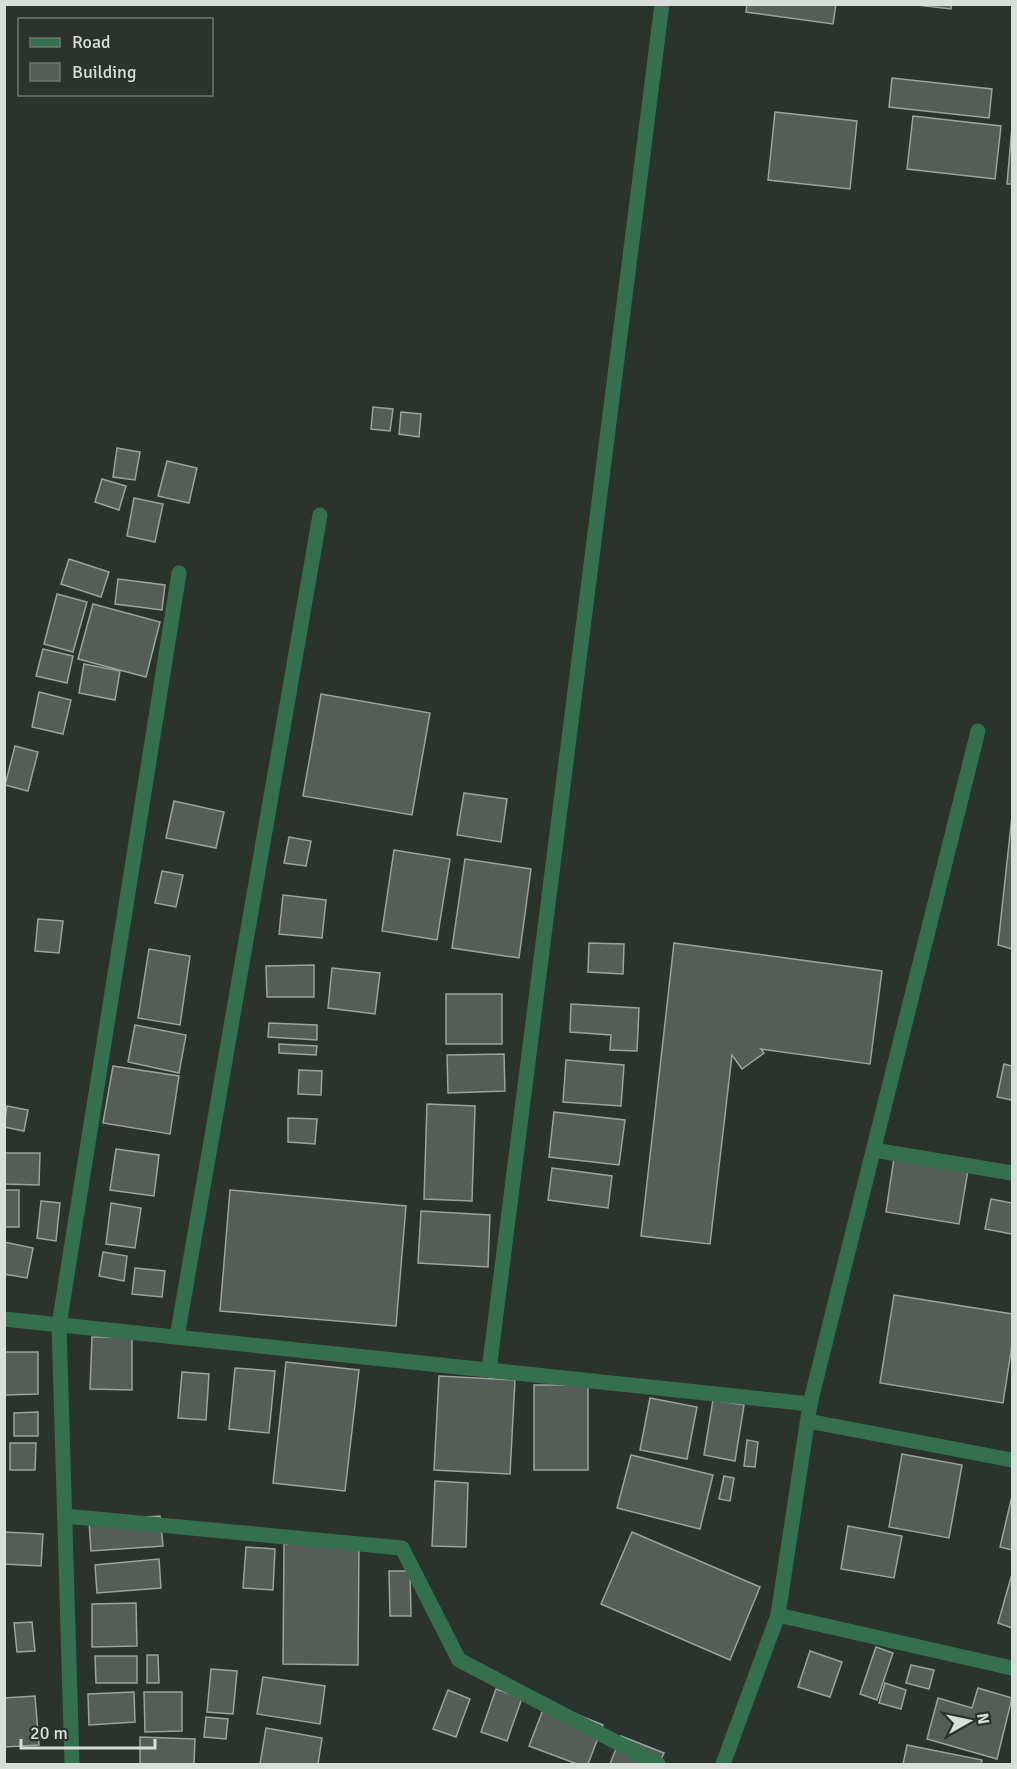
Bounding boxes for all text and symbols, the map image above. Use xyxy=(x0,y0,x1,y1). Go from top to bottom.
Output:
legend xyxy=(18,18,213,96)
text: Road xyxy=(72,31,111,53)
text: Building xyxy=(72,61,136,83)
north arrow xyxy=(939,1691,999,1751)
scale bar xyxy=(21,1712,154,1750)
text: N xyxy=(972,1712,994,1726)
text: 20 m xyxy=(30,1722,68,1744)

